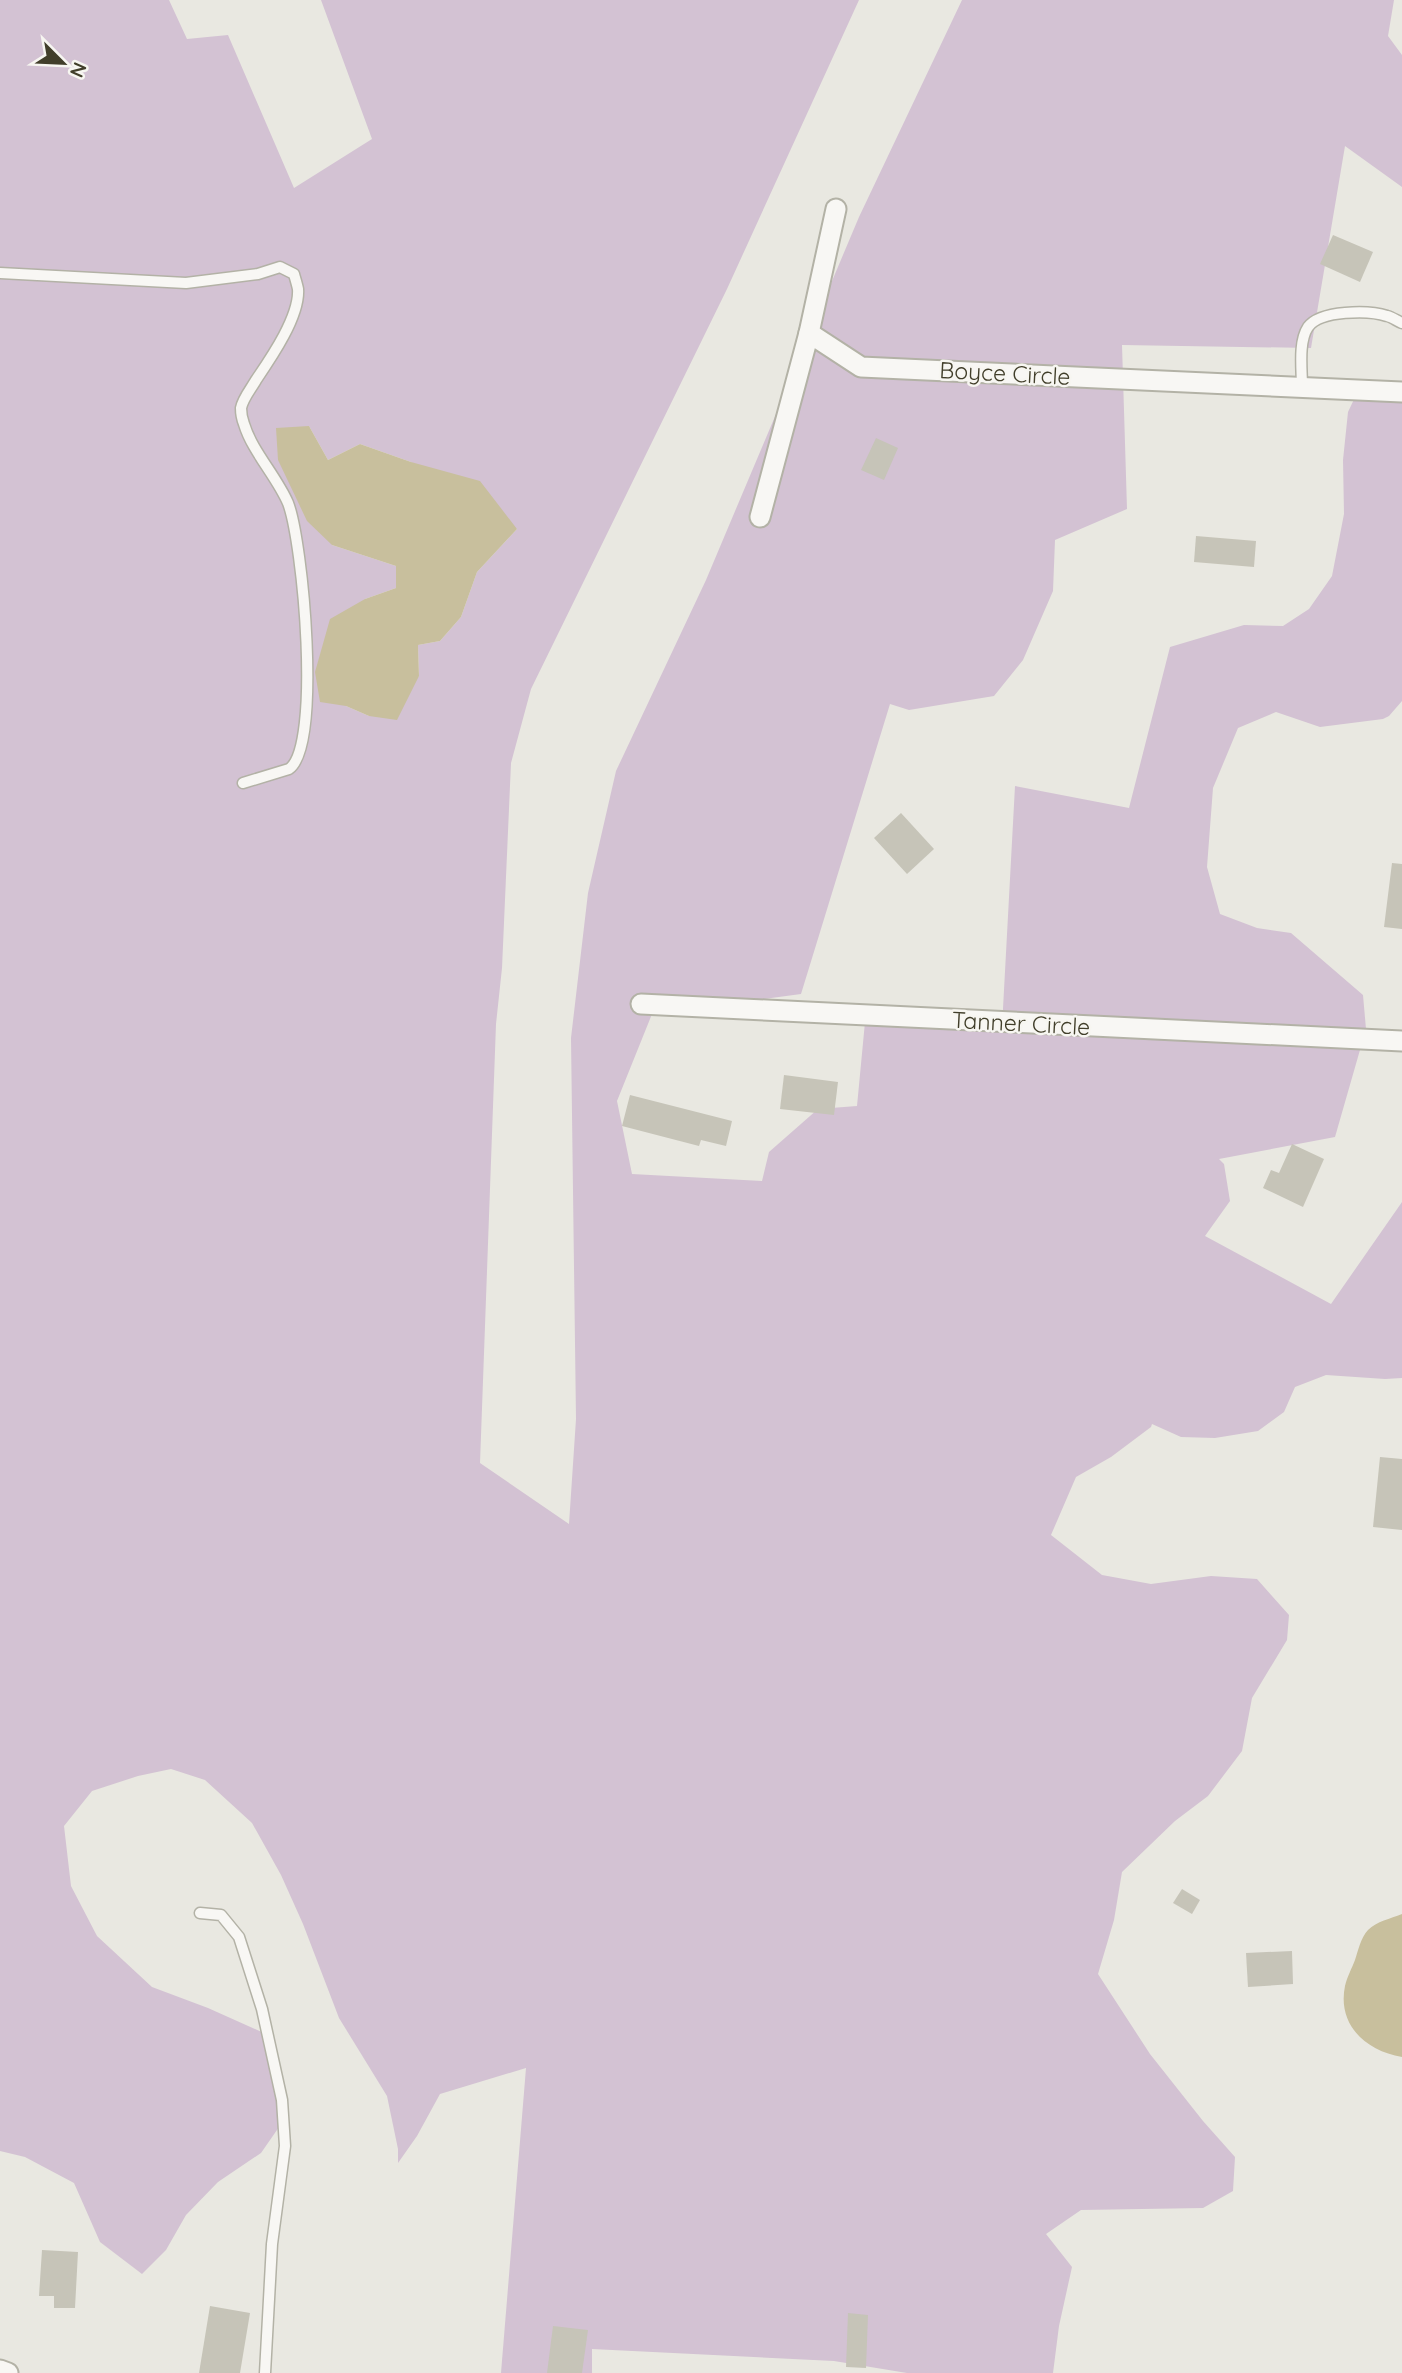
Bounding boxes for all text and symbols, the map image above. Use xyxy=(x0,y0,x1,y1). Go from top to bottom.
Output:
north arrow xyxy=(28,28,98,98)
text: N xyxy=(65,59,92,81)
street label: Boyce Circle xyxy=(939,355,1071,391)
street label: Tanner Circle xyxy=(951,1005,1091,1041)

